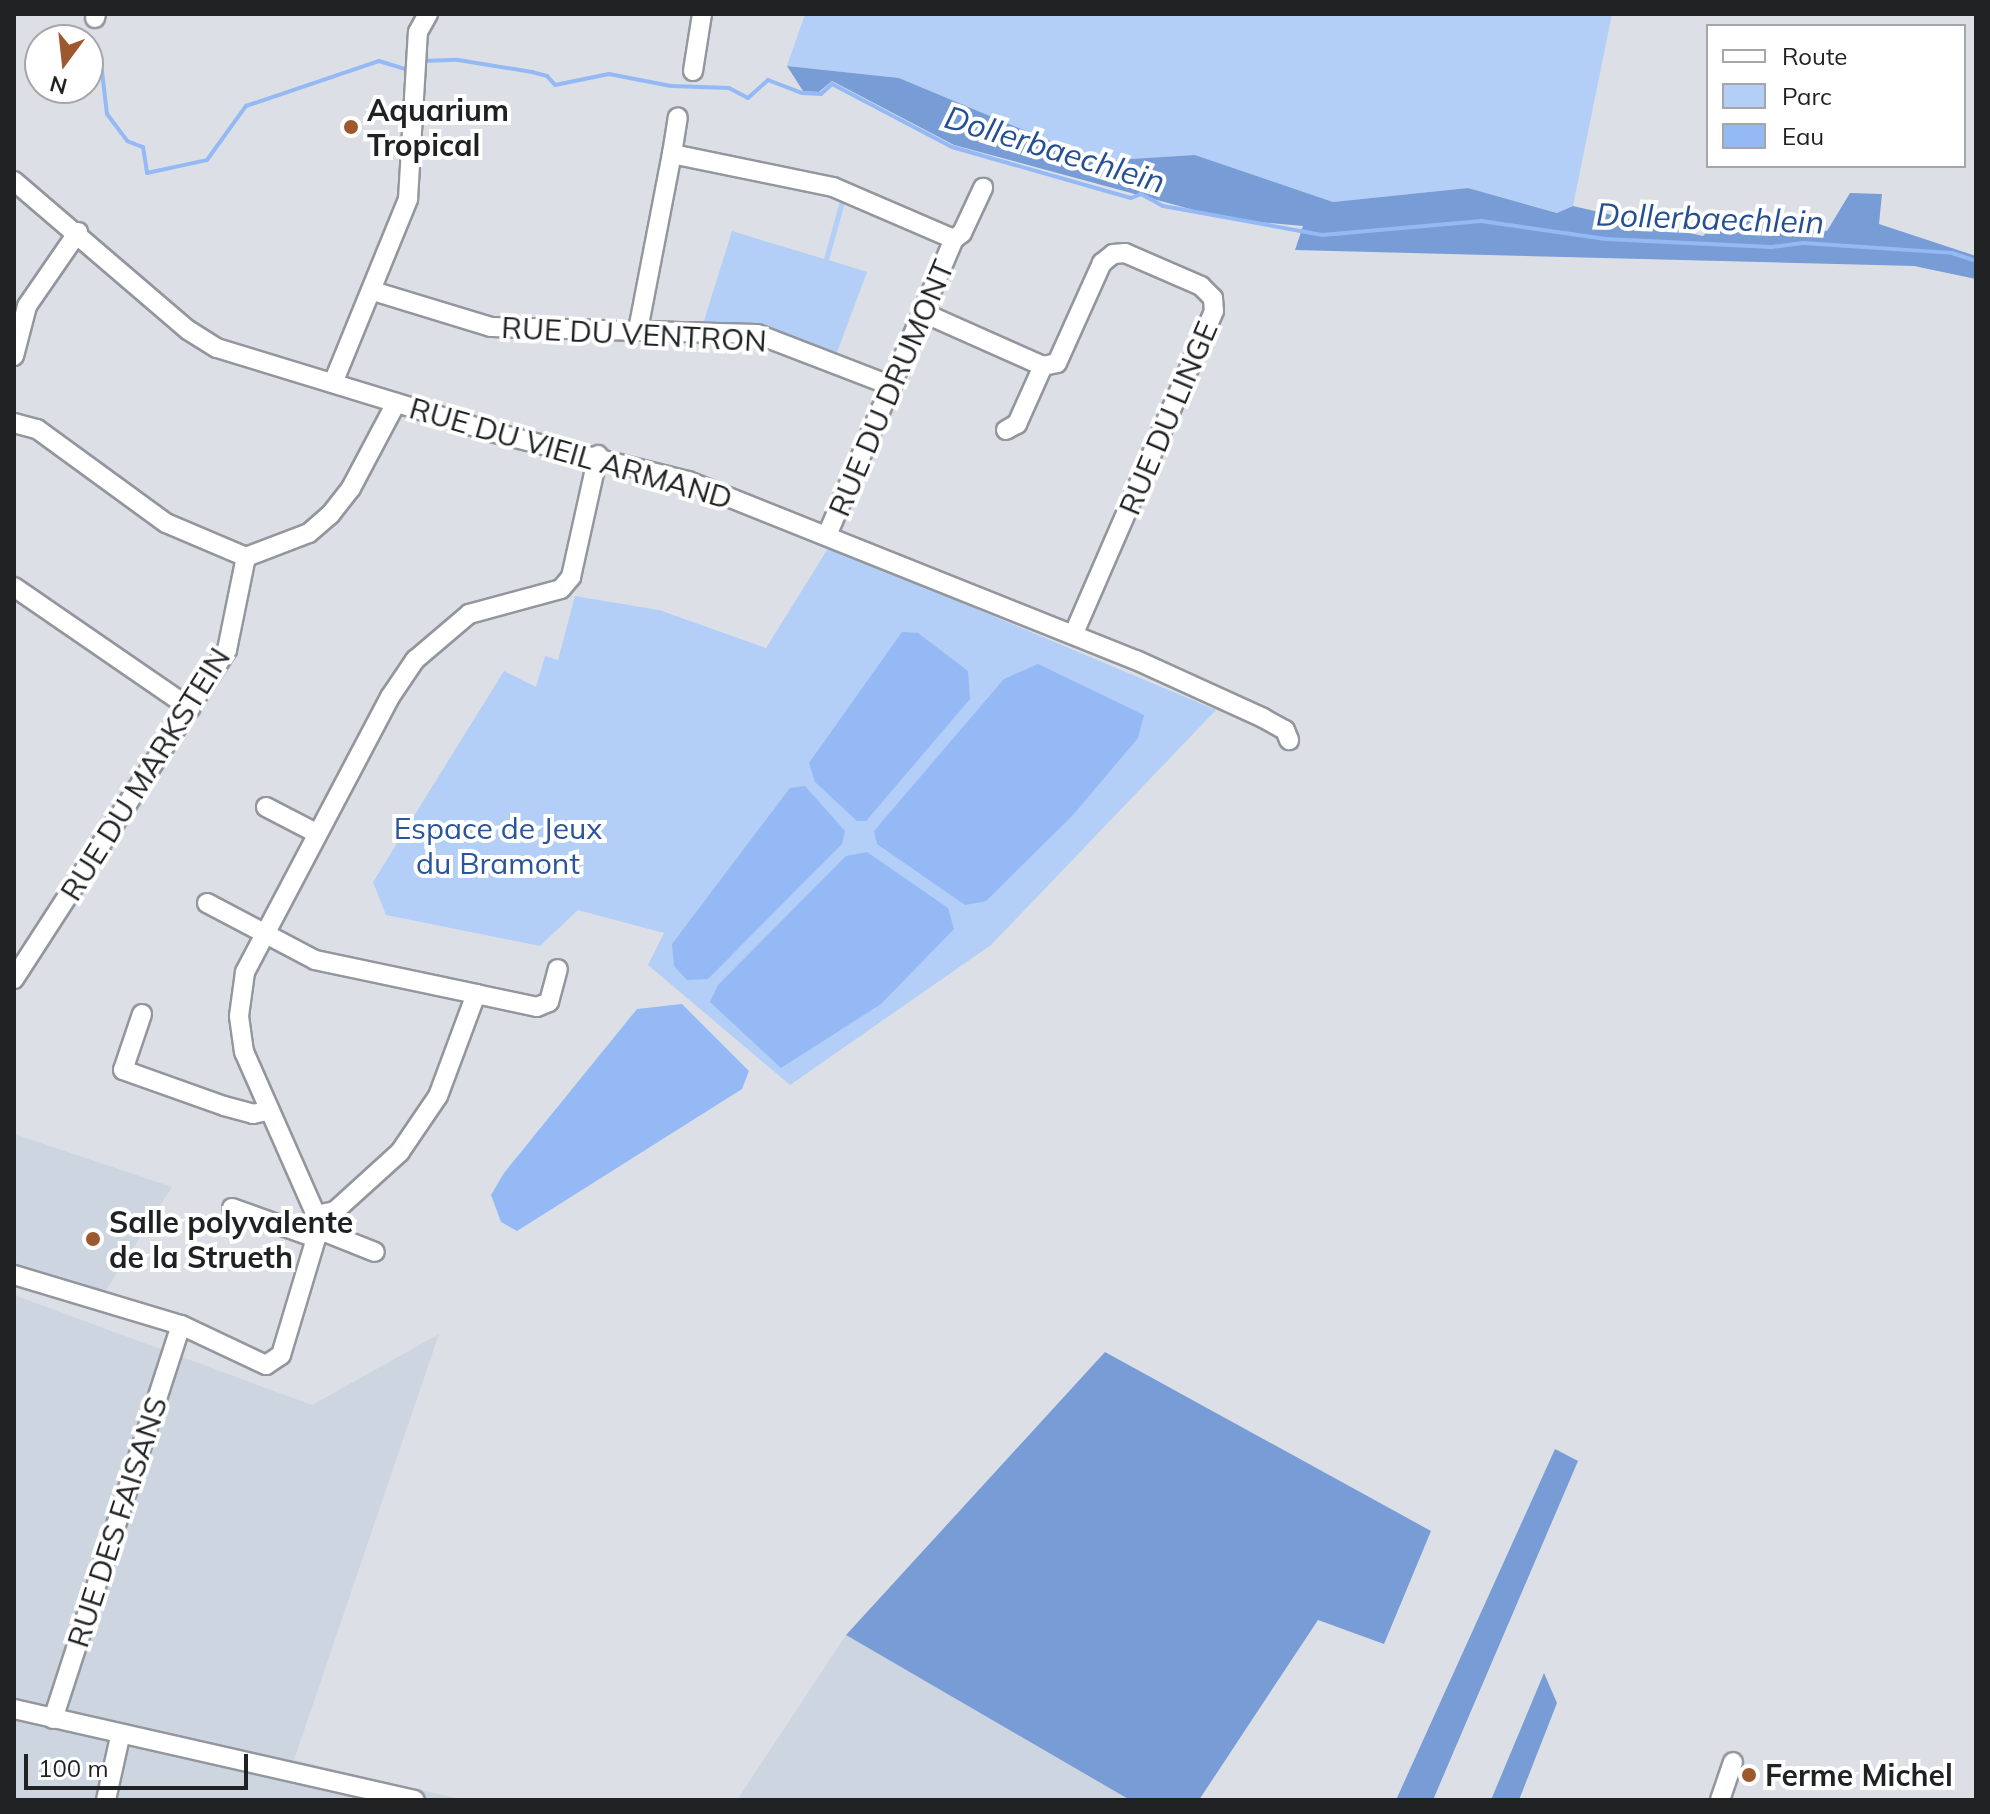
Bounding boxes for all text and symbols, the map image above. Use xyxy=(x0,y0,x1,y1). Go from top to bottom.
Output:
north arrow xyxy=(24,24,104,104)
legend xyxy=(1706,24,1966,168)
text: Route xyxy=(1782,41,1847,71)
text: N xyxy=(47,70,70,101)
text: Parc xyxy=(1782,81,1832,111)
place label: Aquarium Tropical xyxy=(367,92,509,162)
water label: Dollerbaechlein xyxy=(940,97,1170,201)
marker: Aquarium Tropical xyxy=(342,118,360,136)
text: Eau xyxy=(1782,121,1824,151)
water label: Dollerbaechlein xyxy=(1595,195,1825,241)
street label: RUE DU DRUMONT xyxy=(821,255,961,521)
street label: RUE DU VENTRON xyxy=(500,309,768,359)
street label: RUE DU LINGE xyxy=(1111,316,1225,520)
street label: RUE DU VIEIL ARMAND xyxy=(406,390,736,516)
street label: RUE DU MARKSTEIN xyxy=(53,641,237,907)
park label: Espace de Jeux du Bramont xyxy=(394,810,602,880)
place label: Salle polyvalente de la Strueth xyxy=(109,1204,353,1274)
marker: Salle polyvalente de la Strueth xyxy=(84,1230,102,1248)
street label: RUE DES FAISANS xyxy=(60,1392,174,1652)
scale bar xyxy=(28,1738,252,1788)
text: 100 m xyxy=(38,1753,109,1783)
place label: Ferme Michel xyxy=(1765,1757,1953,1793)
marker: Ferme Michel xyxy=(1740,1766,1758,1784)

